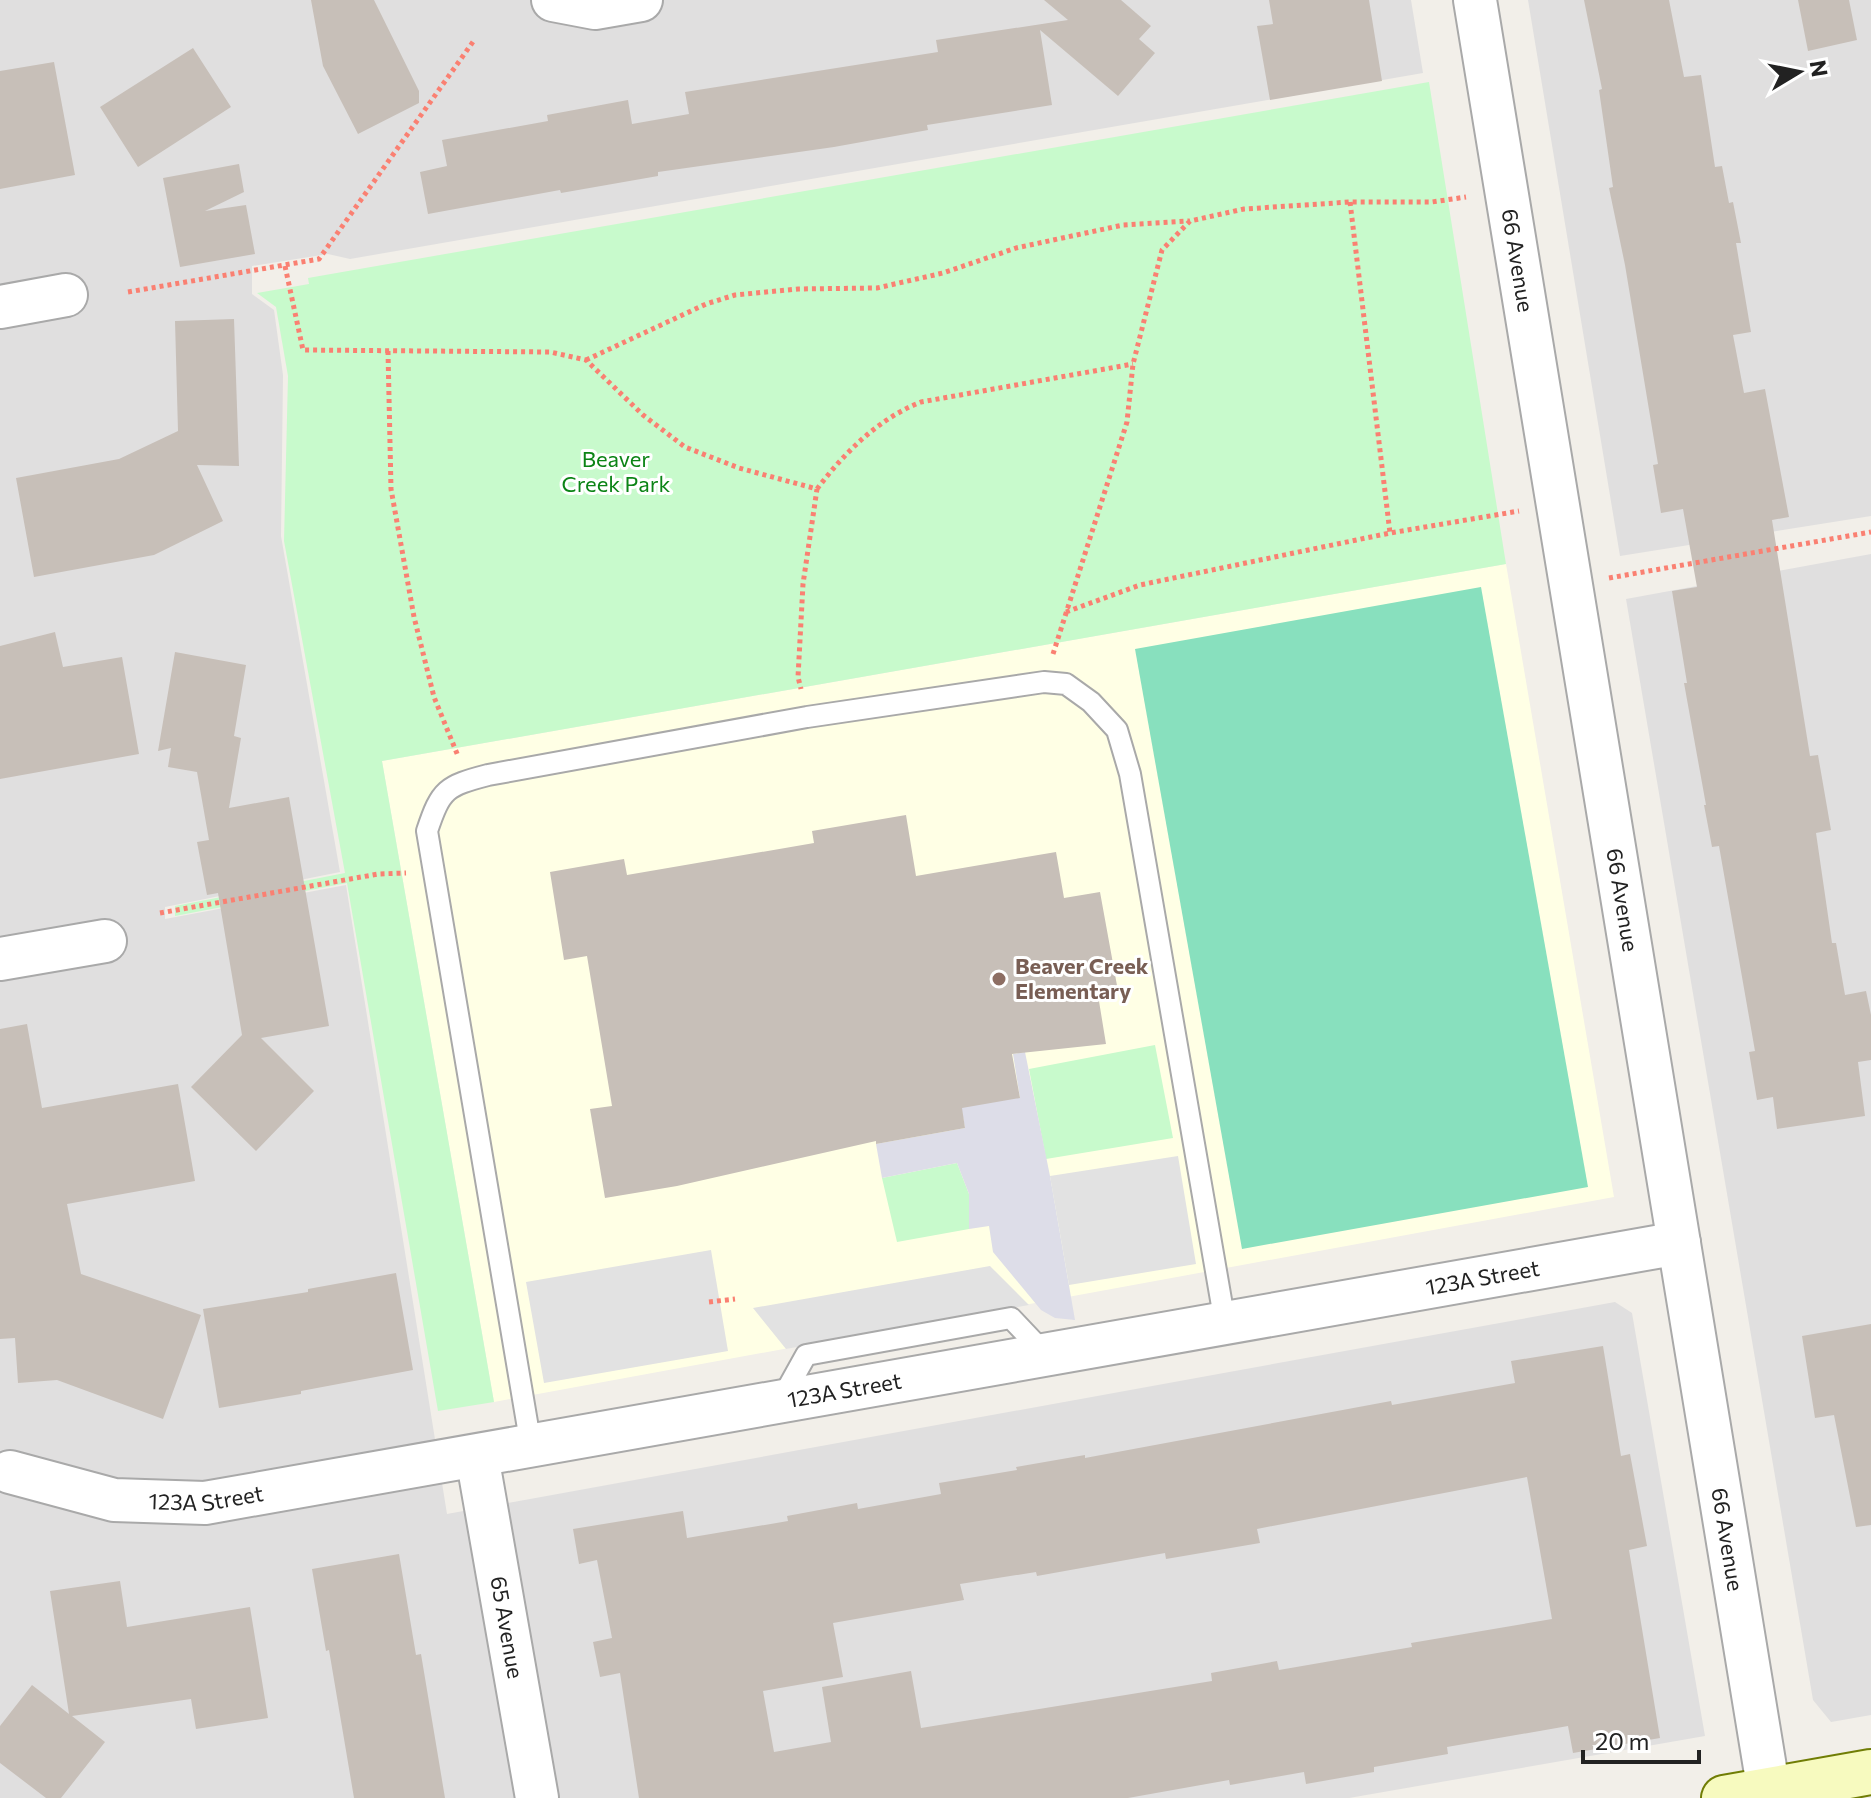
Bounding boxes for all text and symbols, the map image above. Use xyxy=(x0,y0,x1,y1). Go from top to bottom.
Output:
north arrow xyxy=(1759,32,1839,112)
text: N xyxy=(1804,58,1834,79)
street label: 66 Avenue xyxy=(1496,207,1540,314)
park label: Beaver Creek Park xyxy=(562,445,670,497)
street label: 66 Avenue xyxy=(1601,846,1645,954)
place label: Beaver Creek Elementary xyxy=(1015,952,1149,1004)
marker: Beaver Creek Elementary xyxy=(990,970,1008,988)
street label: 123A Street xyxy=(1423,1254,1542,1300)
street label: 123A Street xyxy=(785,1366,903,1413)
street label: 123A Street xyxy=(148,1479,265,1516)
street label: 66 Avenue xyxy=(1706,1486,1750,1593)
street label: 65 Avenue xyxy=(485,1574,530,1681)
scale bar xyxy=(1583,1714,1699,1764)
text: 20 m xyxy=(1595,1726,1649,1755)

